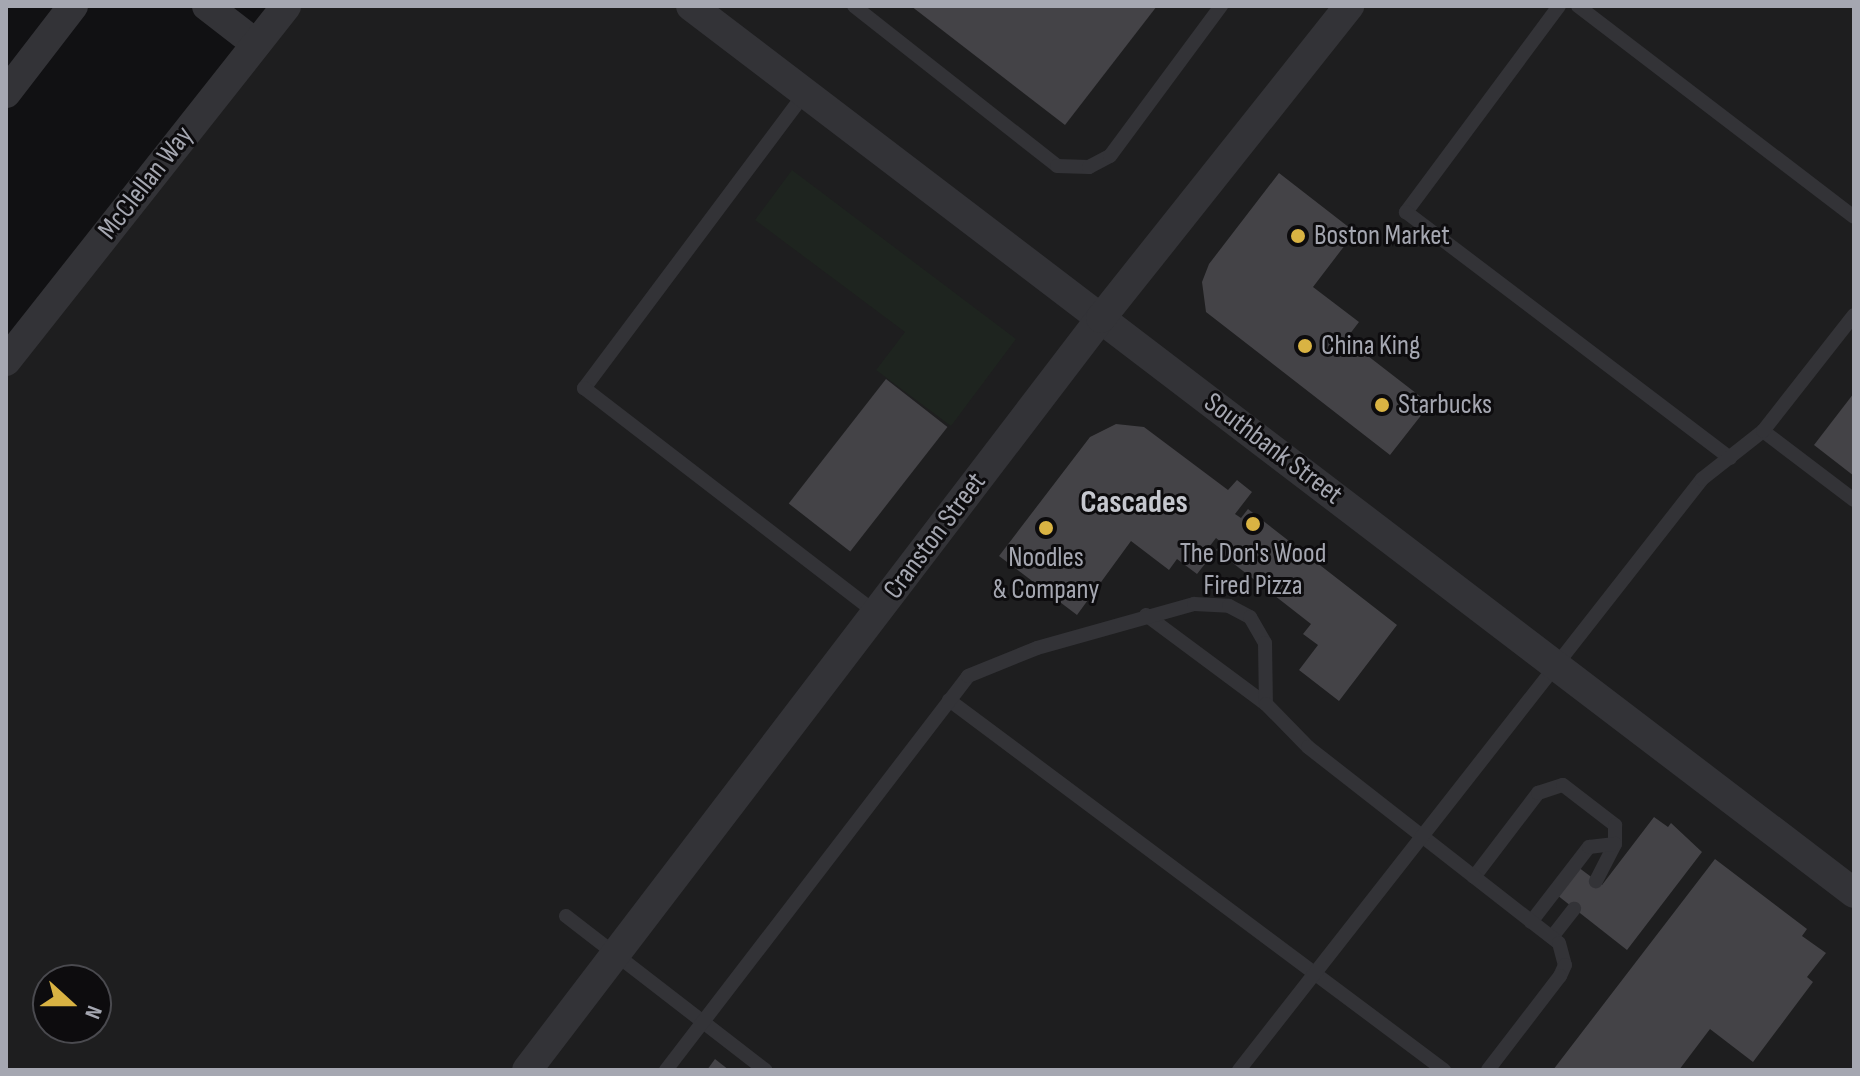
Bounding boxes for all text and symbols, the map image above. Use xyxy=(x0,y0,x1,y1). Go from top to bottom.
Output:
street label: McClellan Way xyxy=(91,120,201,246)
place label: Boston Market xyxy=(1314,219,1450,253)
marker: Boston Market xyxy=(1289,227,1307,245)
place label: China King xyxy=(1321,329,1420,363)
marker: China King xyxy=(1296,337,1314,355)
street label: Southbank Street xyxy=(1197,386,1349,512)
place label: Starbucks xyxy=(1398,388,1492,422)
marker: Starbucks xyxy=(1373,396,1391,414)
street label: Cranston Street xyxy=(877,466,993,606)
district label: Cascades xyxy=(1080,484,1188,522)
marker: The Don's Wood Fired Pizza xyxy=(1244,515,1262,533)
marker: Noodles & Company xyxy=(1037,519,1055,537)
place label: The Don's Wood Fired Pizza xyxy=(1180,537,1326,603)
place label: Noodles & Company xyxy=(993,541,1099,607)
north arrow xyxy=(32,964,112,1044)
text: N xyxy=(78,1002,108,1022)

